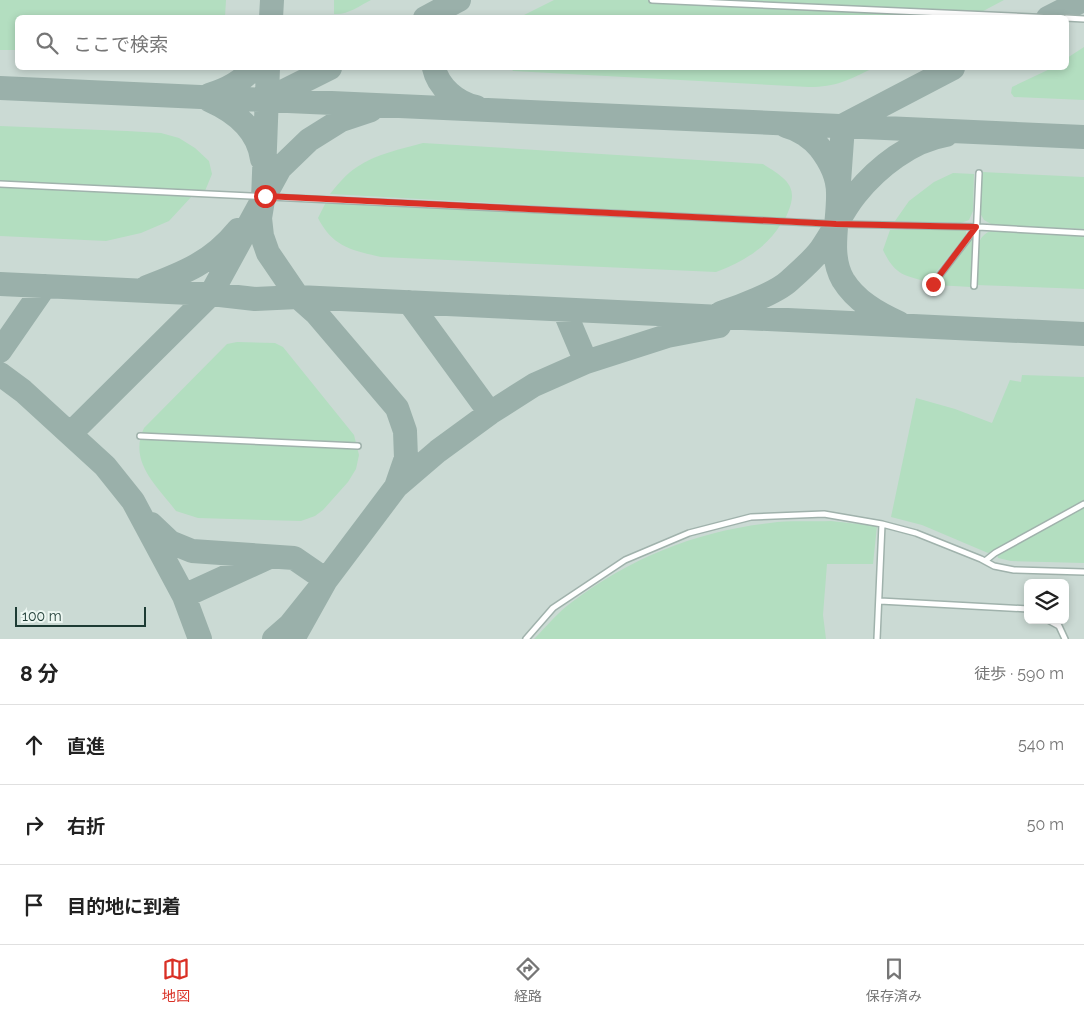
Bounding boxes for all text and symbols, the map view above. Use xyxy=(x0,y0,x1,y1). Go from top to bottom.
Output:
search box xyxy=(15,15,1069,70)
icon: search xyxy=(33,29,61,57)
text: ここで検索 xyxy=(73,33,168,55)
route start xyxy=(254,185,277,208)
route end xyxy=(922,273,945,296)
map controls xyxy=(1024,579,1069,624)
button: layers xyxy=(1024,579,1069,624)
scale bar xyxy=(15,604,146,627)
text: 100 m xyxy=(22,608,62,624)
text: 8 分 xyxy=(20,661,59,686)
text: 徒歩 · 590 m xyxy=(974,664,1064,683)
icon: ahead xyxy=(20,731,48,759)
text: 直進 xyxy=(67,735,105,757)
text: 540 m xyxy=(1018,735,1064,754)
icon: right xyxy=(20,811,48,839)
text: 右折 xyxy=(67,815,105,837)
text: 50 m xyxy=(1027,815,1064,834)
icon: arrive xyxy=(20,891,48,919)
text: 目的地に到着 xyxy=(67,895,181,917)
tab: 地図 xyxy=(162,955,190,1005)
tab: 経路 xyxy=(514,955,542,1005)
tab: 保存済み xyxy=(866,955,922,1005)

